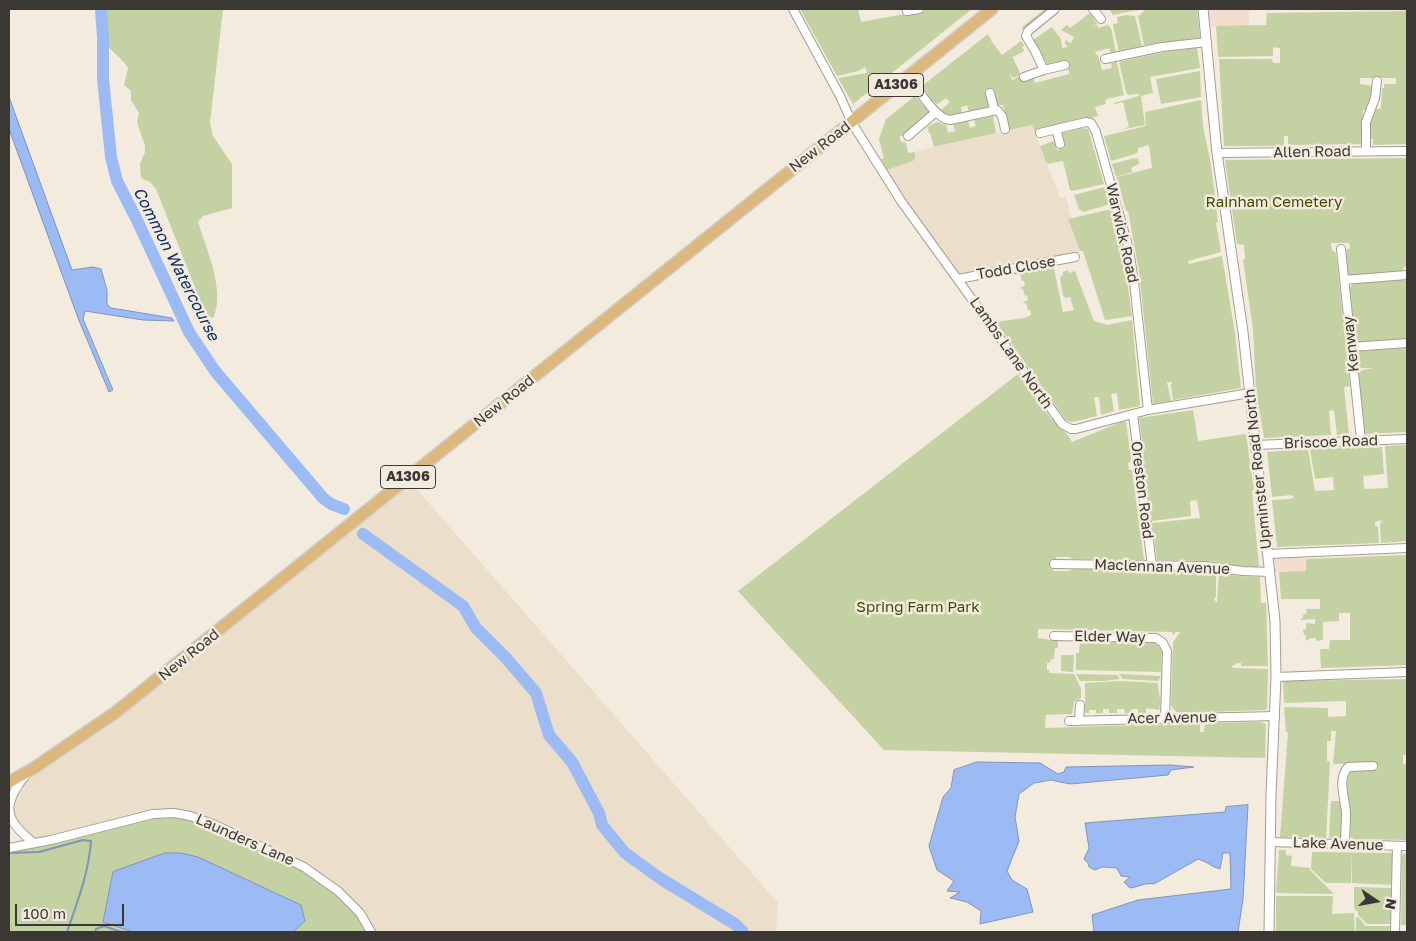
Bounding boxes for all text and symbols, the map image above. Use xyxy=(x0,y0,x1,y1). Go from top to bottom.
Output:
road number: A1306 xyxy=(868,74,924,96)
street label: New Road xyxy=(786,118,854,176)
street label: Allen Road xyxy=(1273,142,1351,162)
street label: Warwick Road xyxy=(1102,181,1142,285)
water label: Common Watercourse xyxy=(129,184,223,344)
park label: Rainham Cemetery xyxy=(1206,193,1342,211)
street label: Todd Close xyxy=(975,252,1057,284)
street label: Lambs Lane North xyxy=(966,294,1056,412)
street label: Kenway xyxy=(1339,315,1363,373)
street label: New Road xyxy=(470,371,538,431)
street label: Upminster Road North xyxy=(1241,388,1275,550)
street label: Briscoe Road xyxy=(1284,431,1378,453)
street label: Oreston Road xyxy=(1127,440,1157,540)
road number: A1306 xyxy=(380,466,436,488)
street label: Maclennan Avenue xyxy=(1094,556,1230,578)
park label: Spring Farm Park xyxy=(856,598,980,616)
street label: New Road xyxy=(155,625,223,685)
street label: Elder Way xyxy=(1074,627,1146,647)
street label: Acer Avenue xyxy=(1127,708,1217,728)
street label: Launders Lane xyxy=(193,810,297,870)
street label: Lake Avenue xyxy=(1292,833,1384,855)
north arrow xyxy=(1351,876,1401,926)
scale bar xyxy=(18,894,126,926)
text: N xyxy=(1382,897,1401,911)
text: 100 m xyxy=(23,904,66,922)

